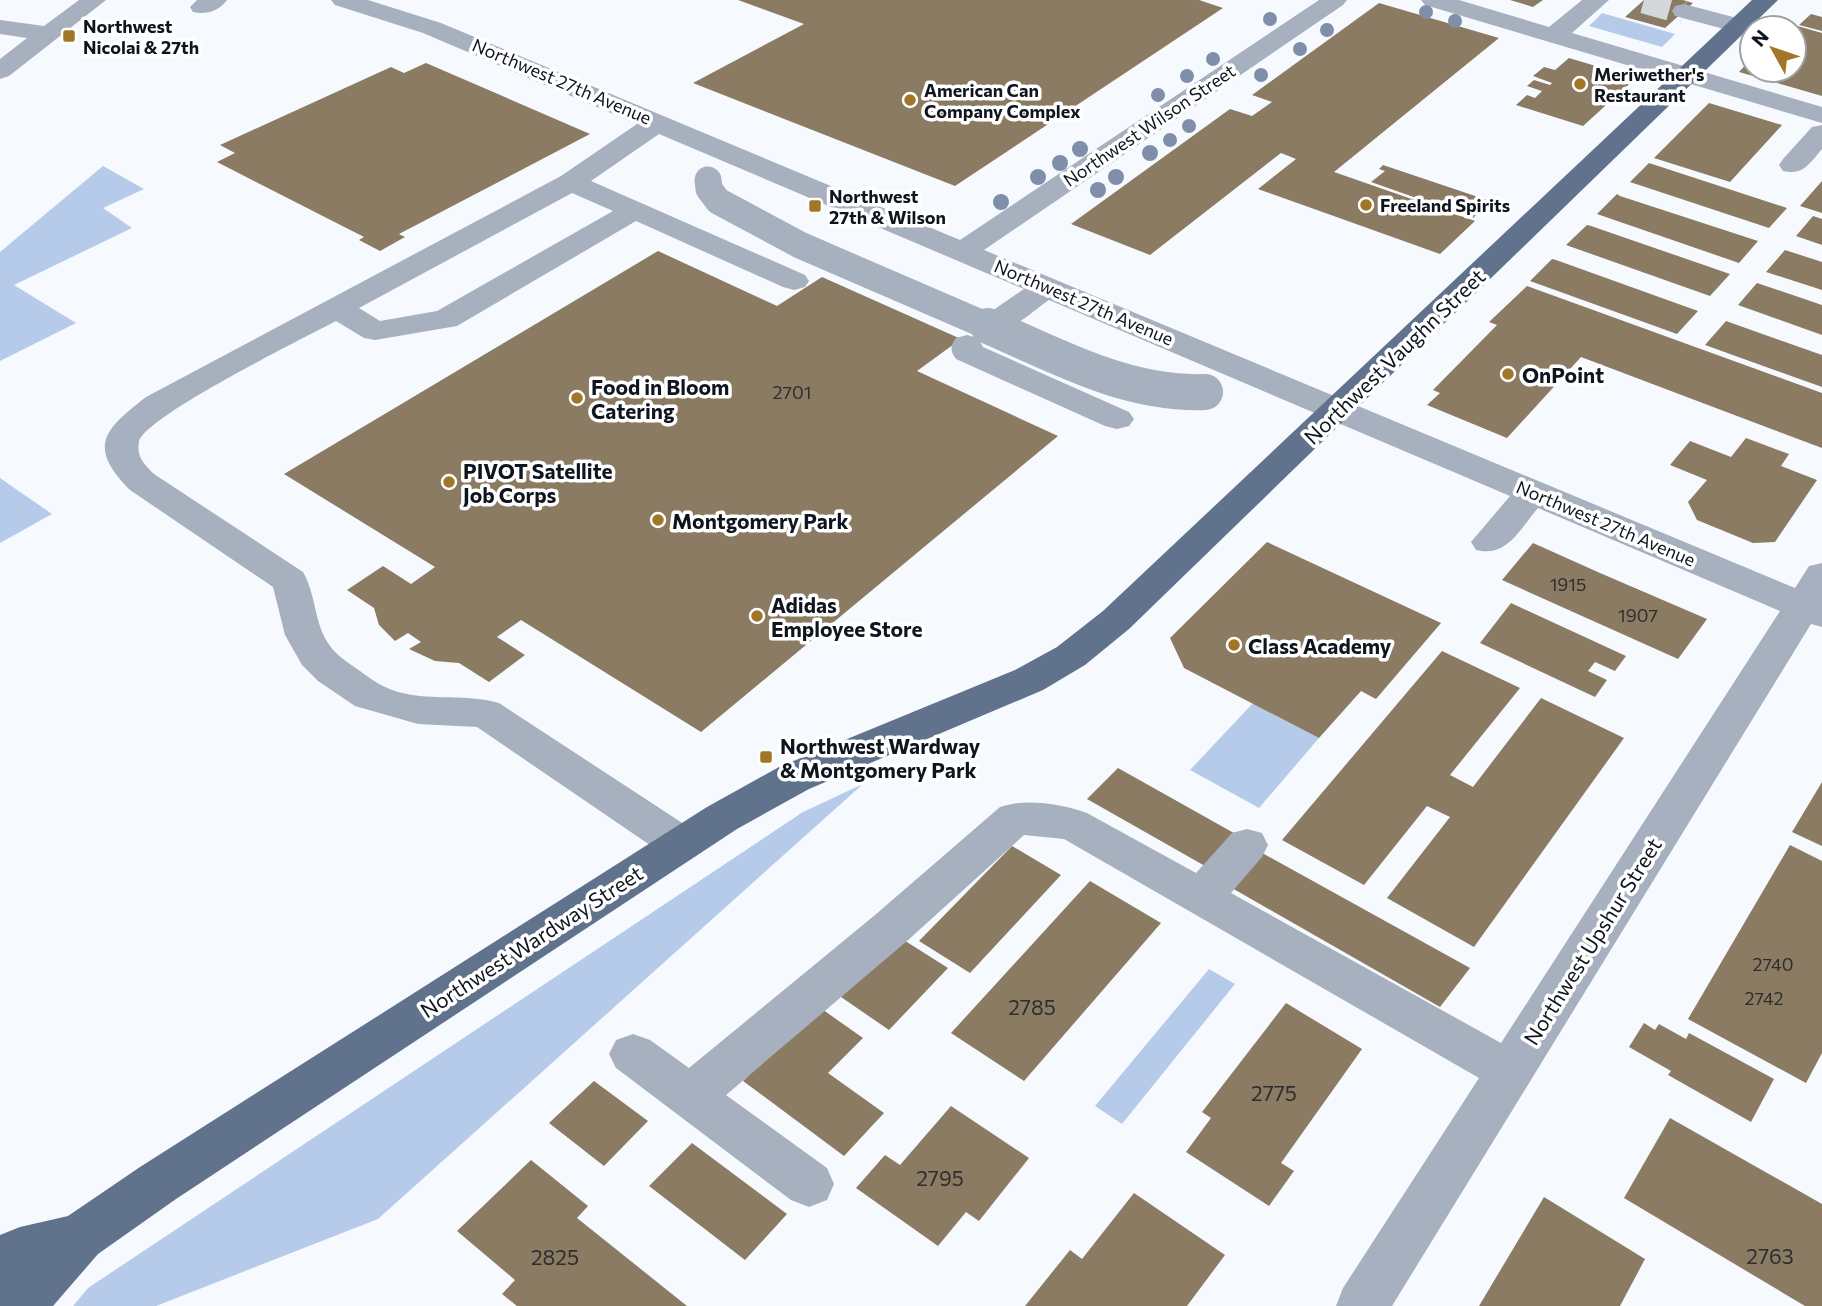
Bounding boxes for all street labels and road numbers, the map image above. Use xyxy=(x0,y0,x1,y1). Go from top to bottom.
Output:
street label: Northwest 27th Avenue xyxy=(469,33,655,129)
street label: Northwest Wilson Street xyxy=(1059,59,1239,191)
street label: Northwest 27th Avenue xyxy=(991,254,1177,350)
street label: Northwest Vaughn Street xyxy=(1298,263,1490,449)
street label: Northwest 27th Avenue xyxy=(1513,475,1699,571)
street label: Northwest Upshur Street xyxy=(1518,833,1666,1049)
street label: Northwest Wardway Street xyxy=(415,860,647,1022)

